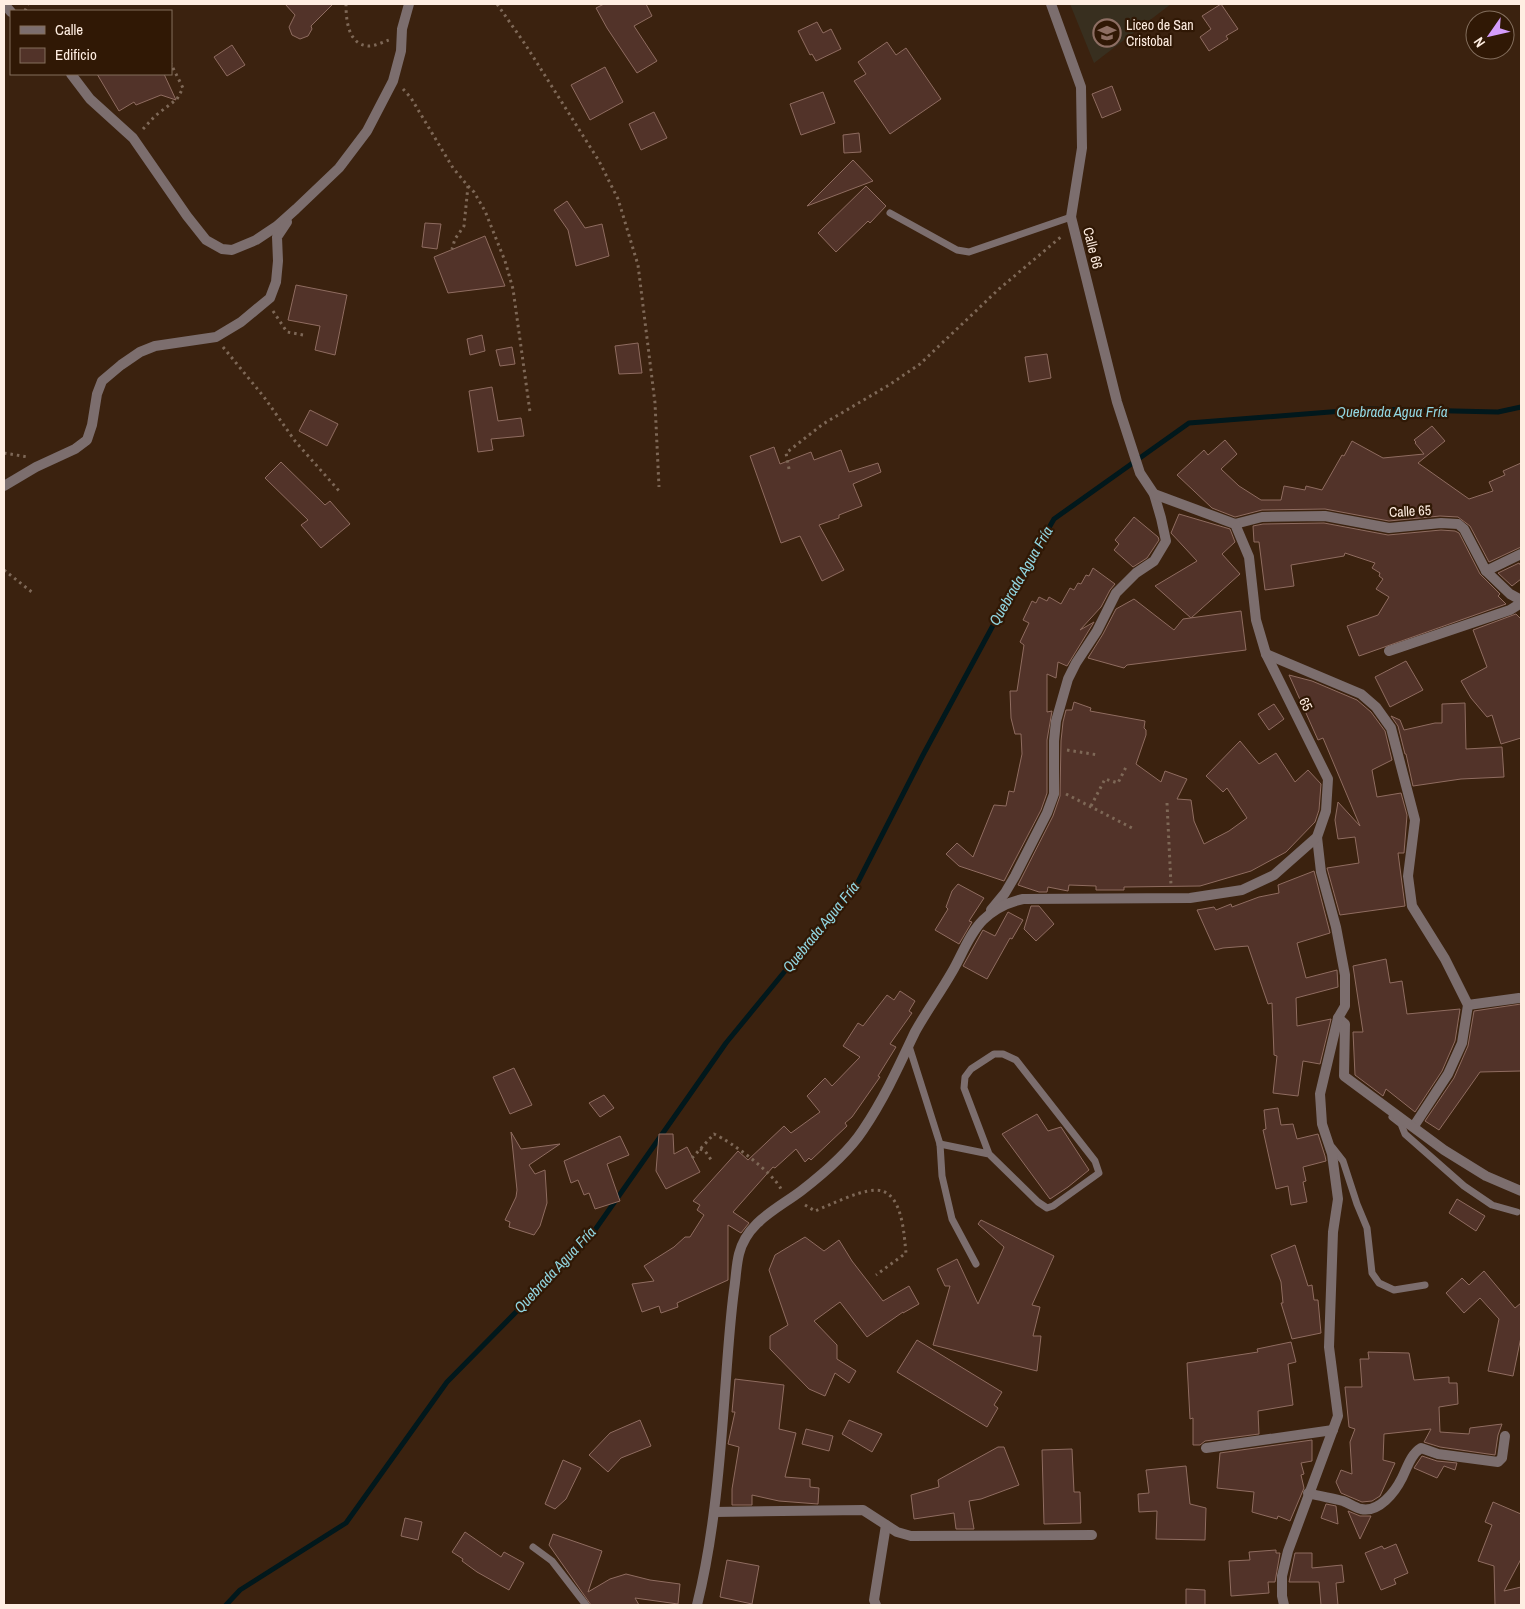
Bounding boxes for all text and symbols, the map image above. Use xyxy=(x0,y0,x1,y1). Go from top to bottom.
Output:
legend xyxy=(10,10,172,75)
north arrow xyxy=(1465,10,1515,60)
place label: Liceo de San Cristobal xyxy=(1126,16,1194,50)
school or university icon: Liceo de San Cristobal xyxy=(1092,18,1122,48)
text: Calle xyxy=(55,19,83,40)
text: N xyxy=(1469,34,1489,51)
text: Edificio xyxy=(55,44,97,65)
street label: Calle 66 xyxy=(1079,225,1107,271)
water label: Quebrada Agua Fría xyxy=(1336,401,1448,422)
street label: Calle 65 xyxy=(1388,501,1432,521)
water label: Quebrada Agua Fría xyxy=(984,522,1058,629)
street label: 65 xyxy=(1295,694,1317,714)
water label: Quebrada Agua Fría xyxy=(777,877,864,977)
water label: Quebrada Agua Fría xyxy=(509,1222,600,1318)

